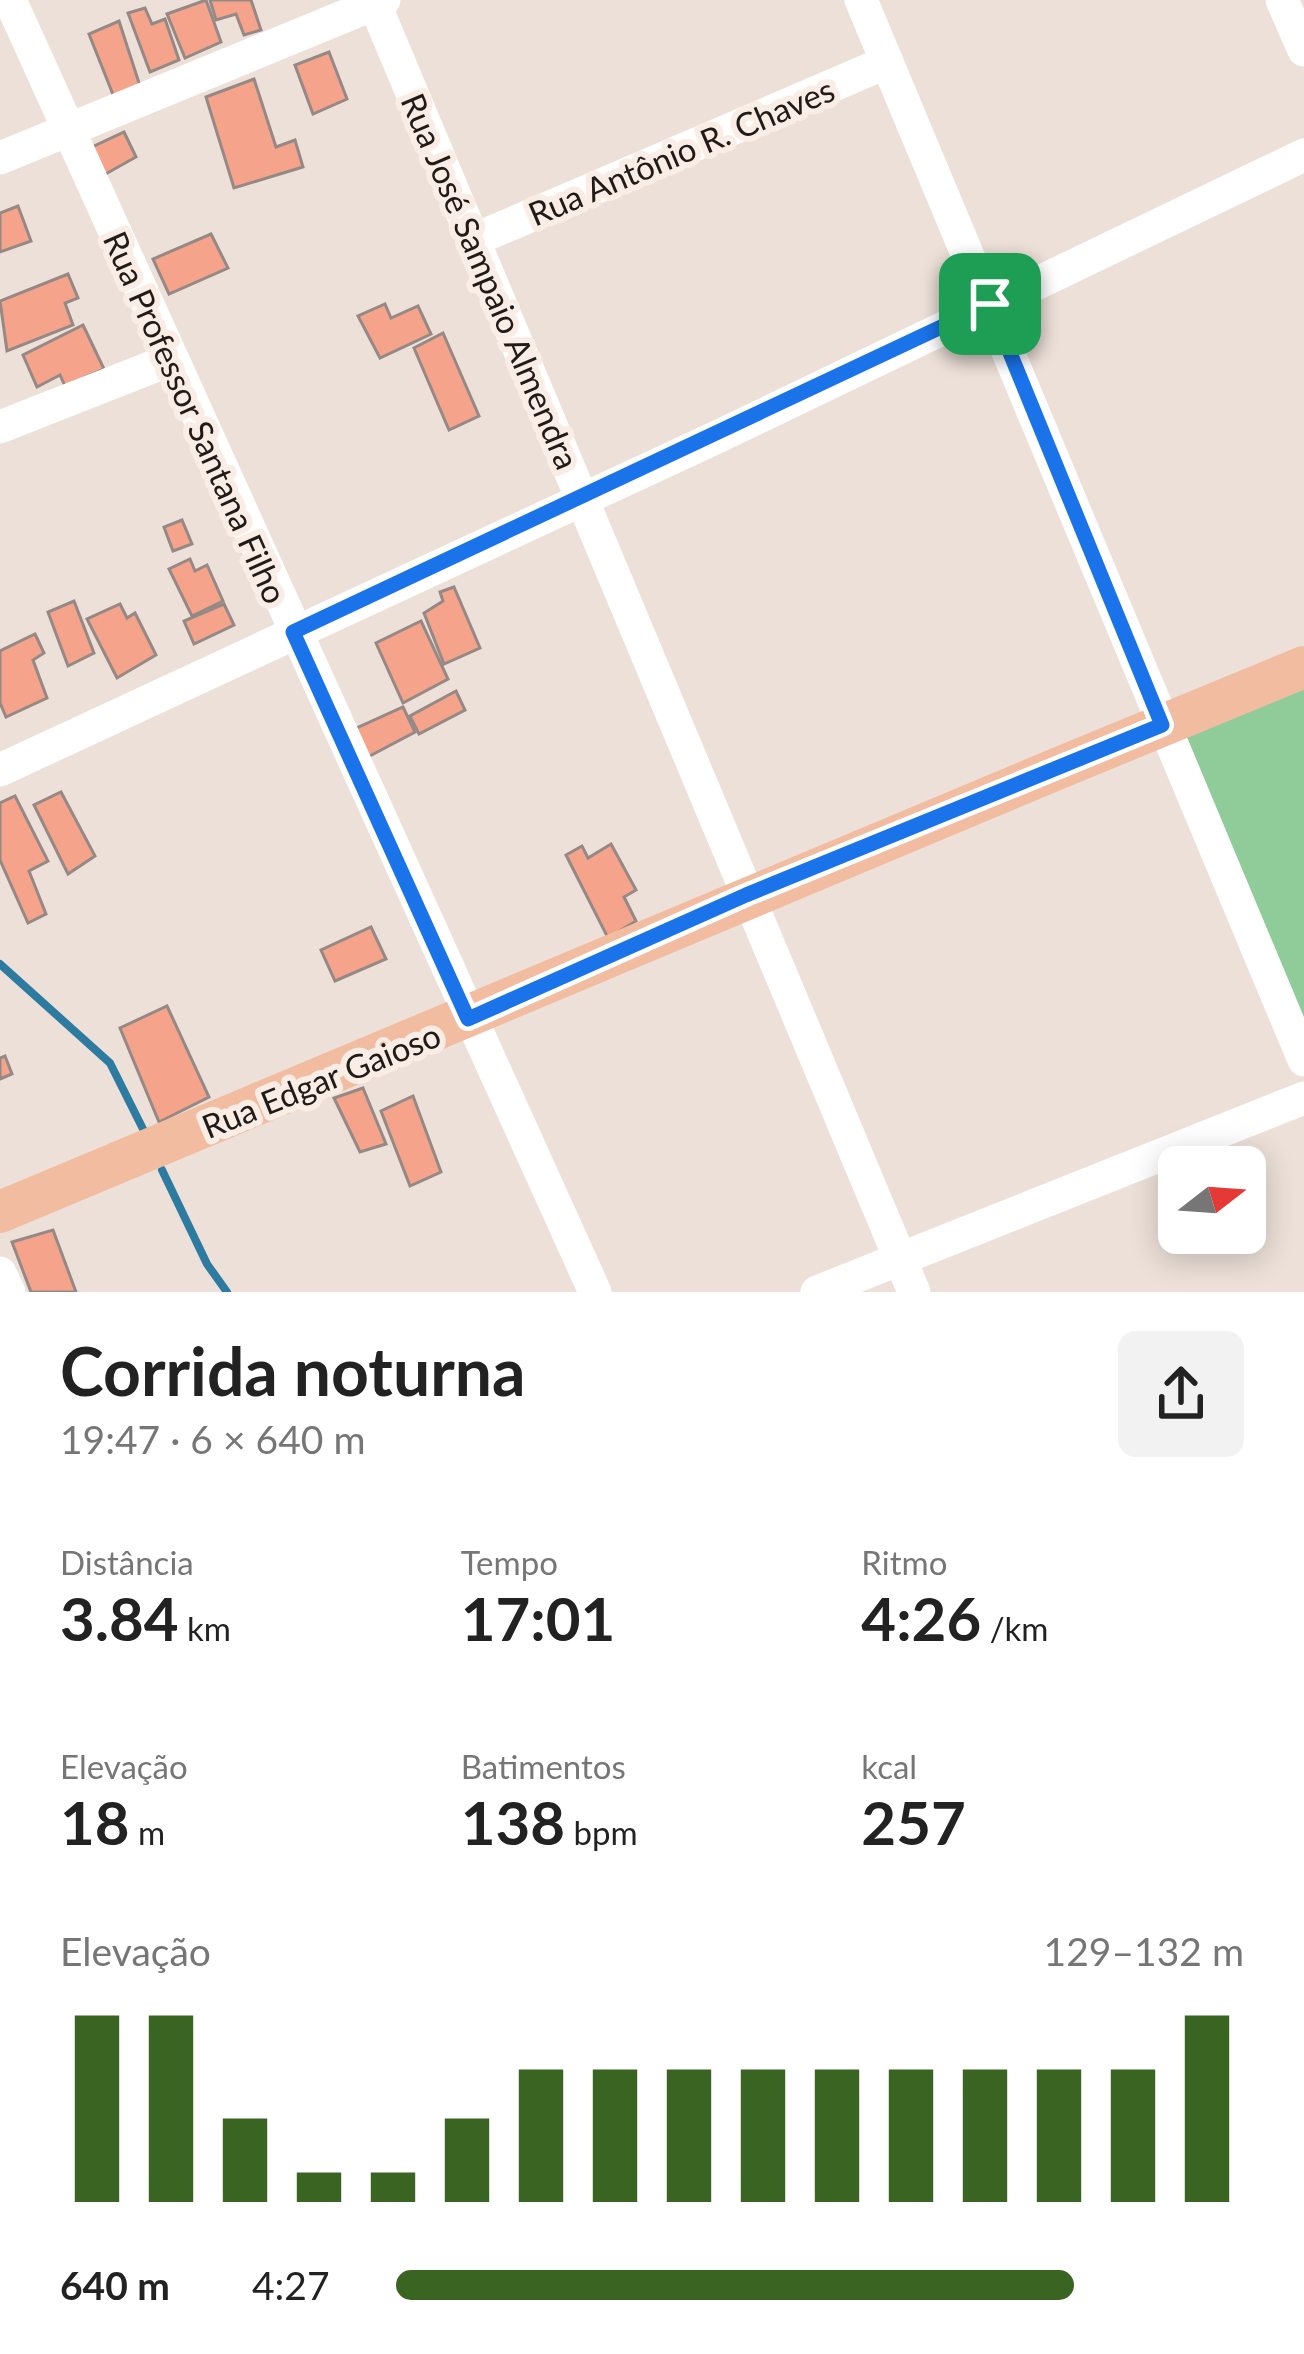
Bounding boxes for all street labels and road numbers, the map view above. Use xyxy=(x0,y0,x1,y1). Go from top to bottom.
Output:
street label: Rua Antônio R. Chaves xyxy=(522,68,840,234)
street label: Rua José Sampaio Almendra xyxy=(394,87,588,475)
street label: Rua Professor Santana Filho xyxy=(96,225,296,609)
street label: Rua Edgar Gaioso xyxy=(196,1014,446,1146)

